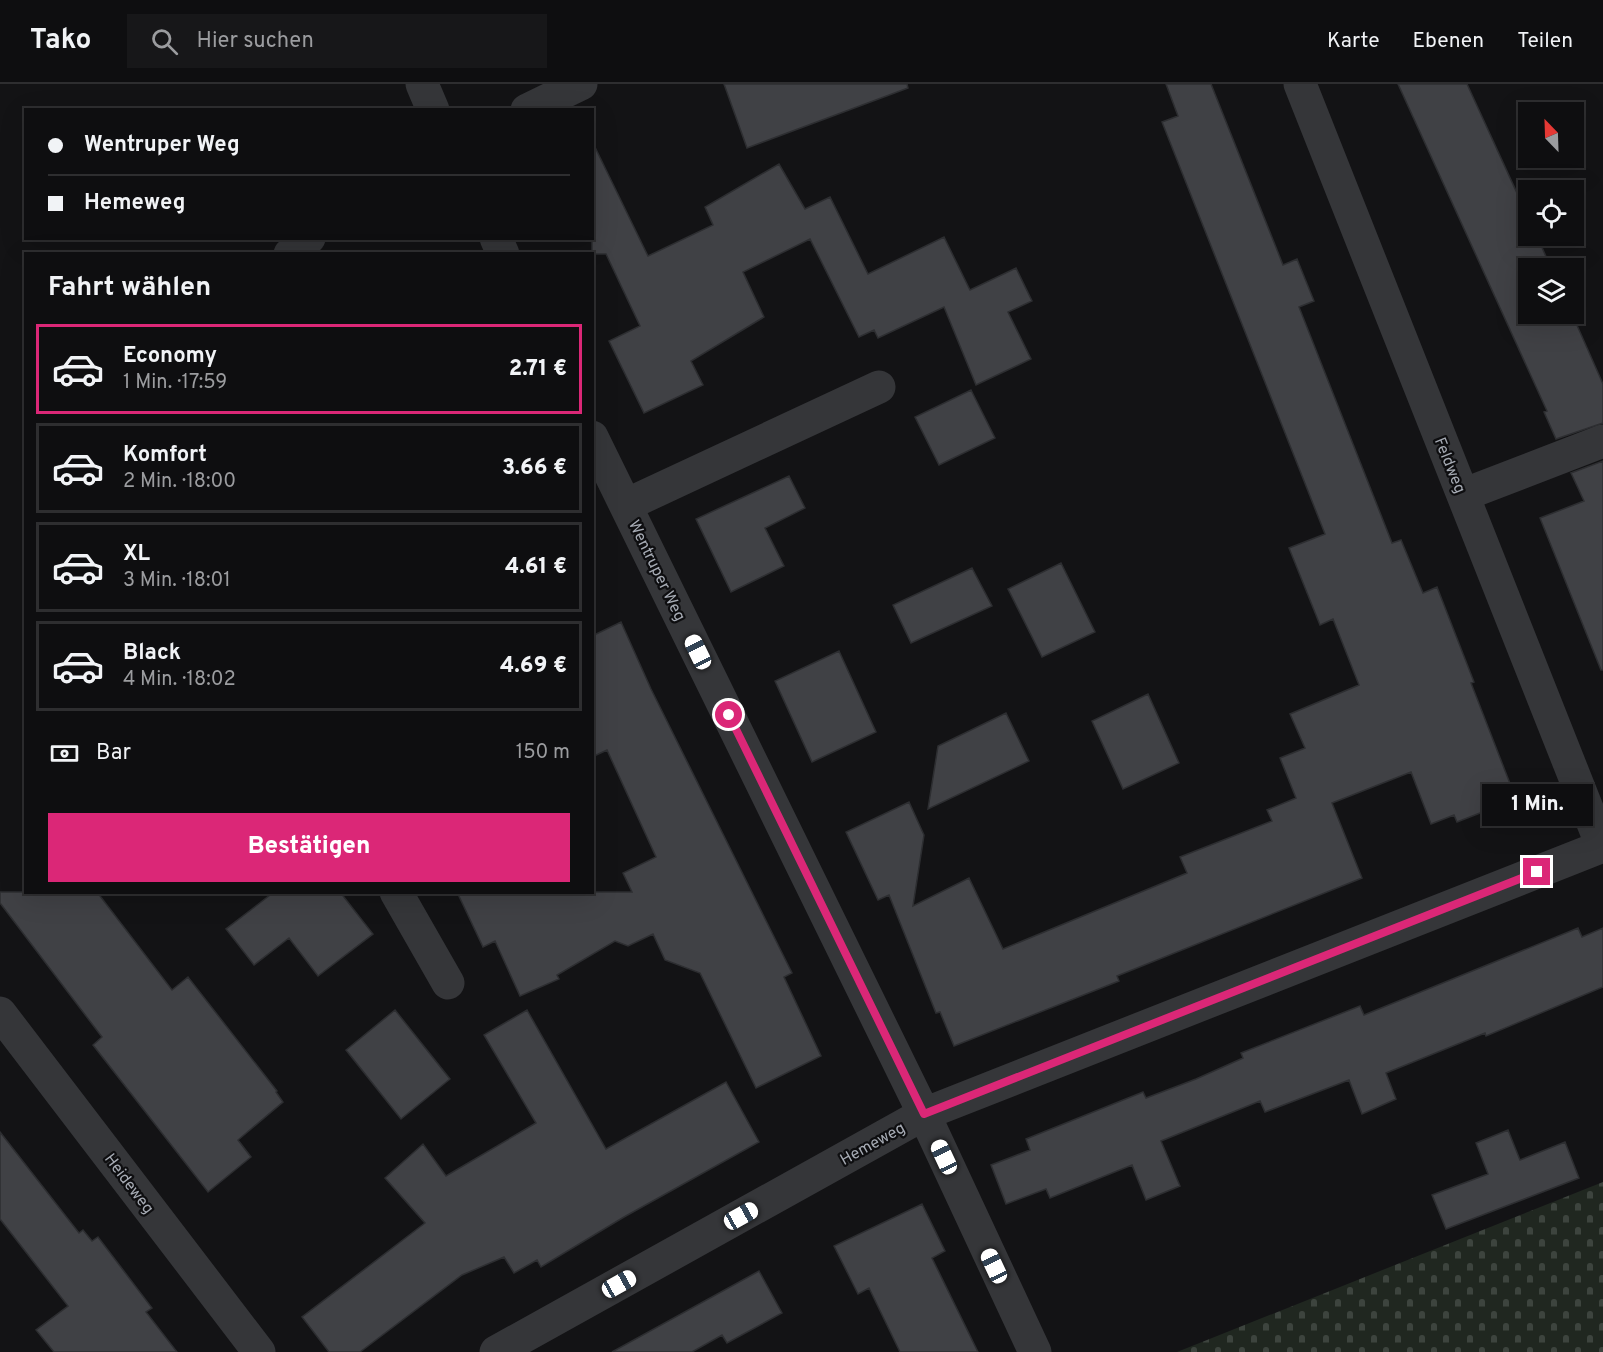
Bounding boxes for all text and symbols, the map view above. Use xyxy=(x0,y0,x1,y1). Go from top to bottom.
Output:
search box xyxy=(127,14,547,68)
text: Tako xyxy=(30,23,91,59)
icon: search xyxy=(148,25,181,58)
text: Hier suchen xyxy=(196,28,314,55)
text: Karte xyxy=(1327,28,1379,55)
text: Ebenen xyxy=(1412,28,1484,55)
text: Teilen xyxy=(1517,28,1573,55)
north arrow xyxy=(1518,102,1584,168)
map controls xyxy=(1518,102,1584,324)
text: Wentruper Weg xyxy=(84,132,240,159)
button: locate xyxy=(1518,180,1584,246)
text: Hemeweg xyxy=(84,190,185,217)
button: layers xyxy=(1518,258,1584,324)
text: Fahrt wählen xyxy=(48,271,211,305)
icon: car xyxy=(51,342,105,396)
text: Economy xyxy=(123,343,217,370)
text: 2.71 € xyxy=(509,356,567,383)
text: 1 Min. · 17:59 xyxy=(123,370,227,396)
street label: Feldweg xyxy=(1429,435,1469,497)
icon: car xyxy=(51,441,105,495)
text: Komfort xyxy=(123,442,207,469)
text: 3.66 € xyxy=(502,455,567,482)
text: 2 Min. · 18:00 xyxy=(123,469,236,495)
street label: Wentruper Weg xyxy=(623,517,689,625)
icon: car xyxy=(51,540,105,594)
text: XL xyxy=(123,541,150,568)
text: 4.61 € xyxy=(505,554,567,581)
text: 3 Min. · 18:01 xyxy=(123,568,231,594)
car xyxy=(682,632,714,672)
icon: car xyxy=(51,639,105,693)
text: Black xyxy=(123,640,181,667)
text: 4.69 € xyxy=(500,653,567,680)
text: 4 Min. · 18:02 xyxy=(123,667,236,693)
route start xyxy=(715,701,742,728)
icon: cash xyxy=(48,737,81,770)
text: Bar xyxy=(96,740,131,767)
text: 150 m xyxy=(516,740,570,766)
callout: 1 Min. xyxy=(1482,785,1592,827)
text: 1 Min. xyxy=(1511,792,1564,818)
button: Bestätigen xyxy=(48,813,570,882)
route end xyxy=(1523,858,1550,885)
street label: Hemeweg xyxy=(837,1119,909,1171)
car xyxy=(928,1137,960,1177)
street label: Heideweg xyxy=(99,1150,158,1218)
car xyxy=(721,1199,761,1233)
car xyxy=(978,1246,1010,1286)
car xyxy=(599,1267,639,1301)

